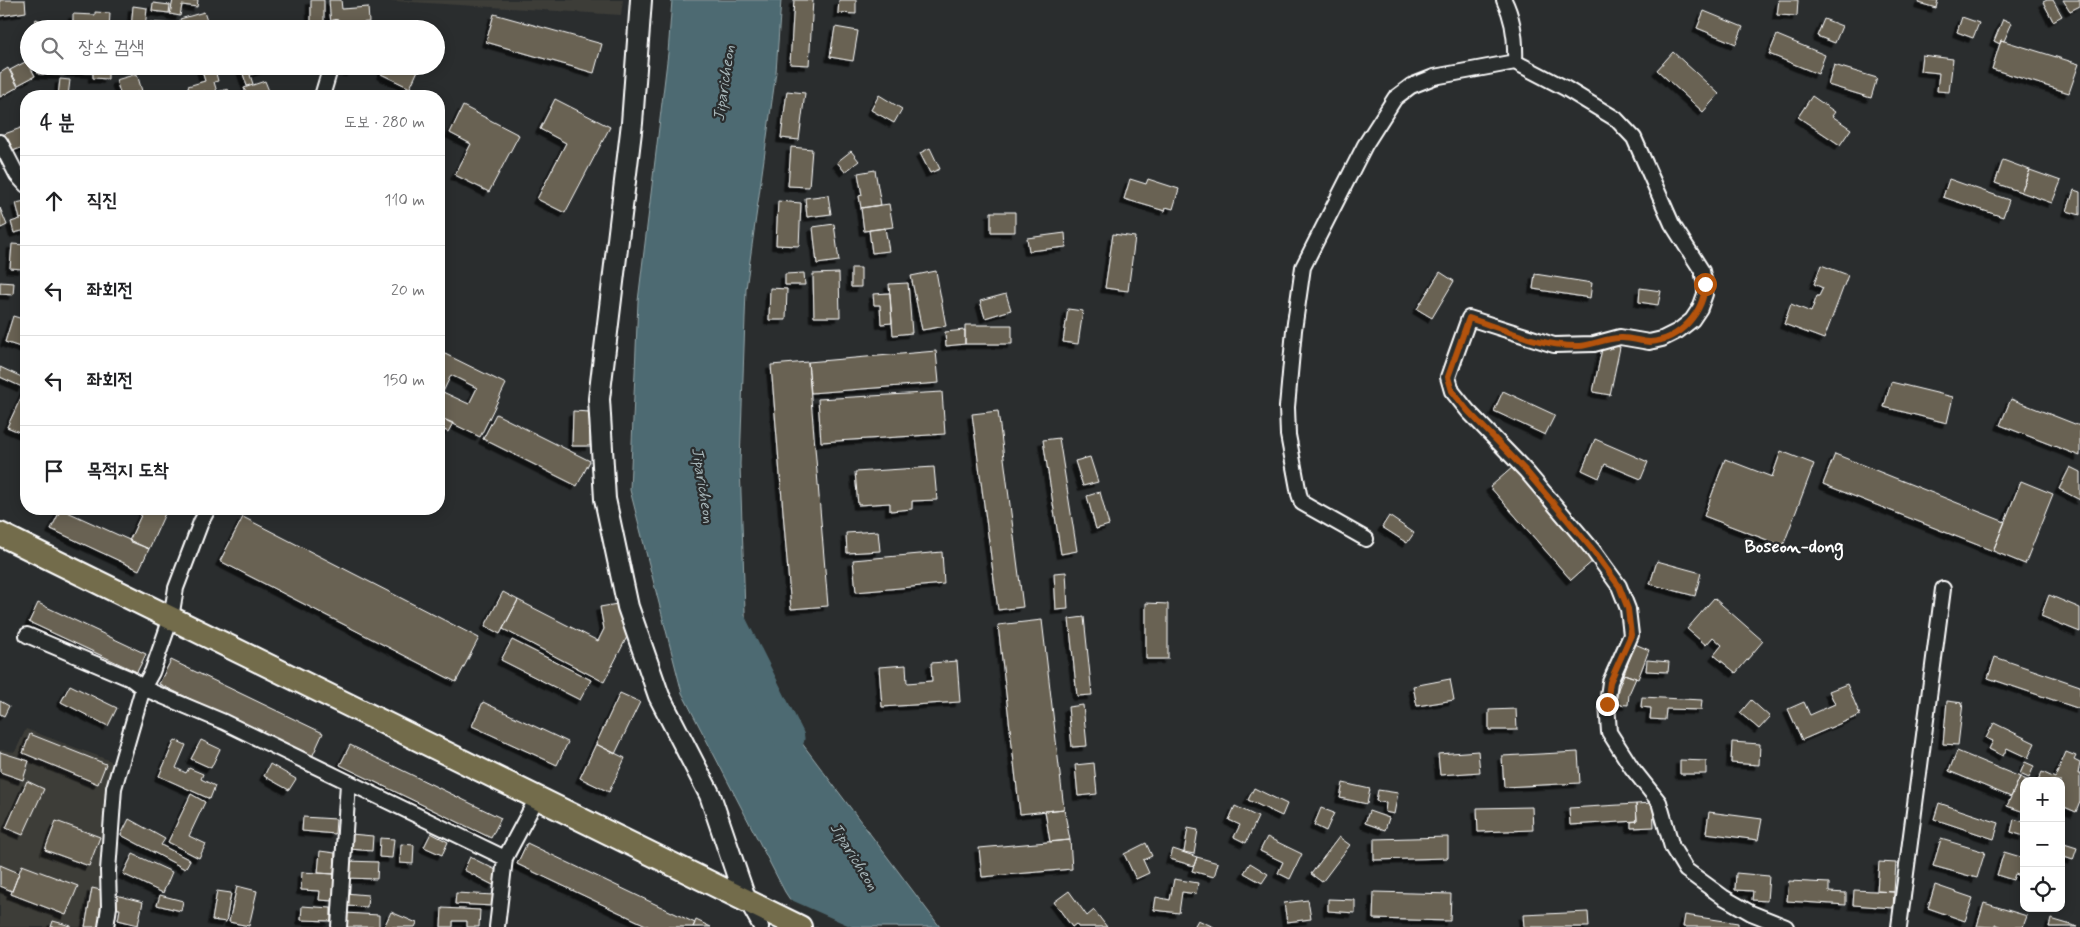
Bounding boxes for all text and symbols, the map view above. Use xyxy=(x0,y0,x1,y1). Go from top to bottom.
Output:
search box xyxy=(20,20,445,75)
icon: search xyxy=(38,34,66,62)
text: 장소 검색 xyxy=(78,35,144,60)
water label: Jiparicheon xyxy=(709,44,740,123)
text: 4 분 xyxy=(40,109,75,137)
text: 도보 · 280 m xyxy=(344,112,425,133)
icon: ahead xyxy=(40,187,68,215)
text: 직진 xyxy=(87,188,118,213)
text: 110 m xyxy=(384,190,425,211)
route start xyxy=(1694,273,1717,296)
icon: left xyxy=(40,277,68,305)
text: 좌회전 xyxy=(87,278,133,303)
text: 20 m xyxy=(391,280,425,301)
icon: left xyxy=(40,367,68,395)
text: 좌회전 xyxy=(87,368,133,393)
text: 150 m xyxy=(383,370,425,391)
water label: Jiparicheon xyxy=(686,446,719,525)
icon: arrive xyxy=(40,457,68,485)
text: 목적지 도착 xyxy=(87,458,169,483)
district label: Boseon-dong xyxy=(1744,535,1844,561)
route end xyxy=(1596,693,1619,716)
map controls xyxy=(2020,777,2065,912)
button: + xyxy=(2020,777,2065,822)
water label: Jiparicheon xyxy=(825,819,883,895)
button: − xyxy=(2020,822,2065,867)
button: locate xyxy=(2020,867,2065,912)

